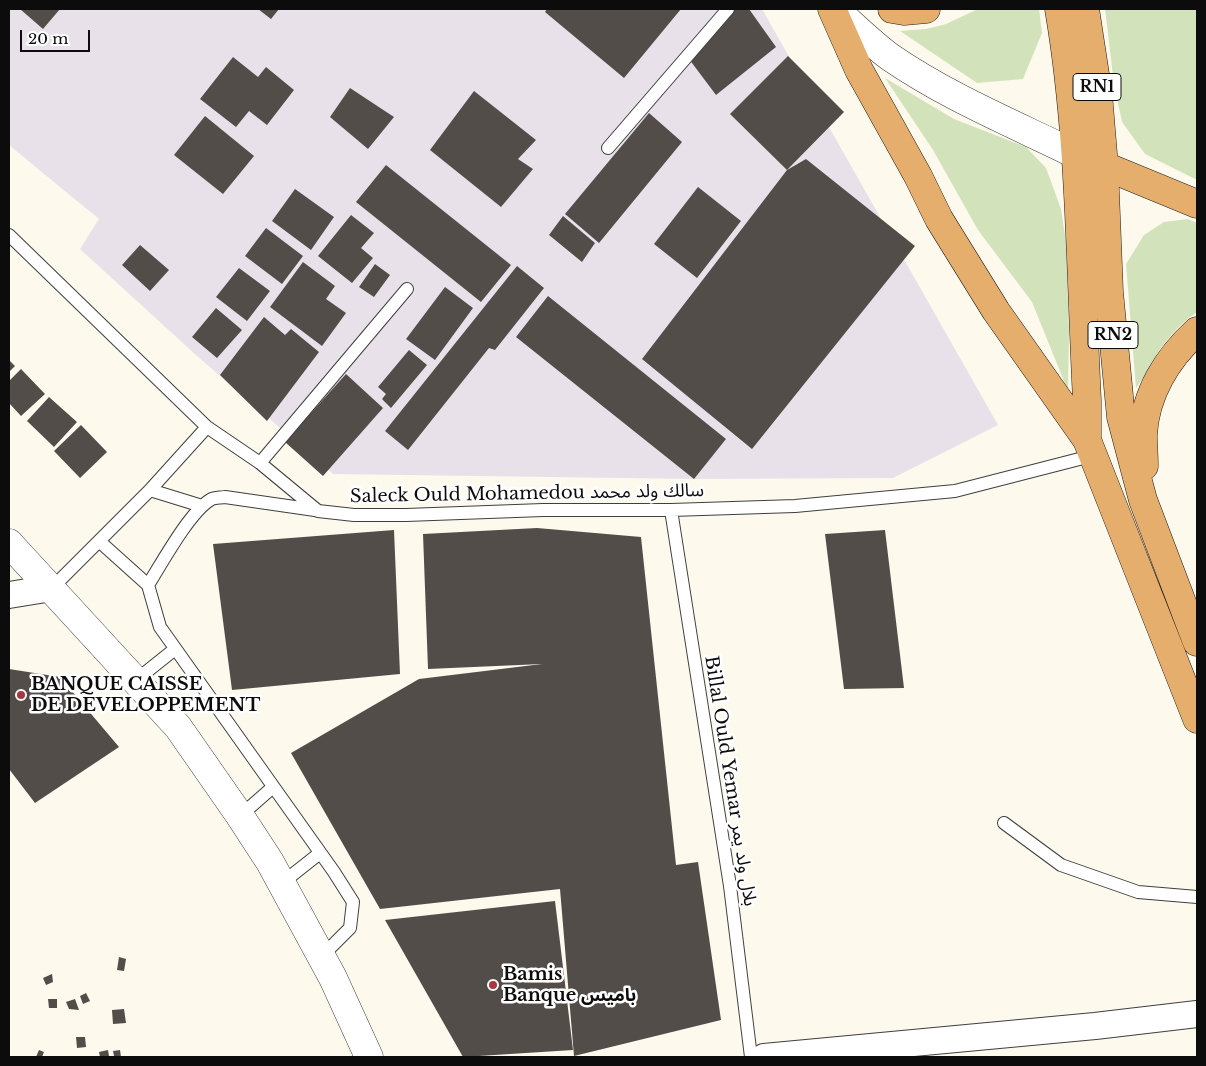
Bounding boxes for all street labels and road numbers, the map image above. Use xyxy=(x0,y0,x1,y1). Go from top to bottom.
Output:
road number: RN1 xyxy=(1073,74,1121,100)
road number: RN2 xyxy=(1088,322,1138,348)
street label: Saleck Ould Mohamedou سالك ولد محمد xyxy=(350,480,704,508)
street label: Billal Ould Yemar بلال ولد يمر xyxy=(700,654,760,908)

